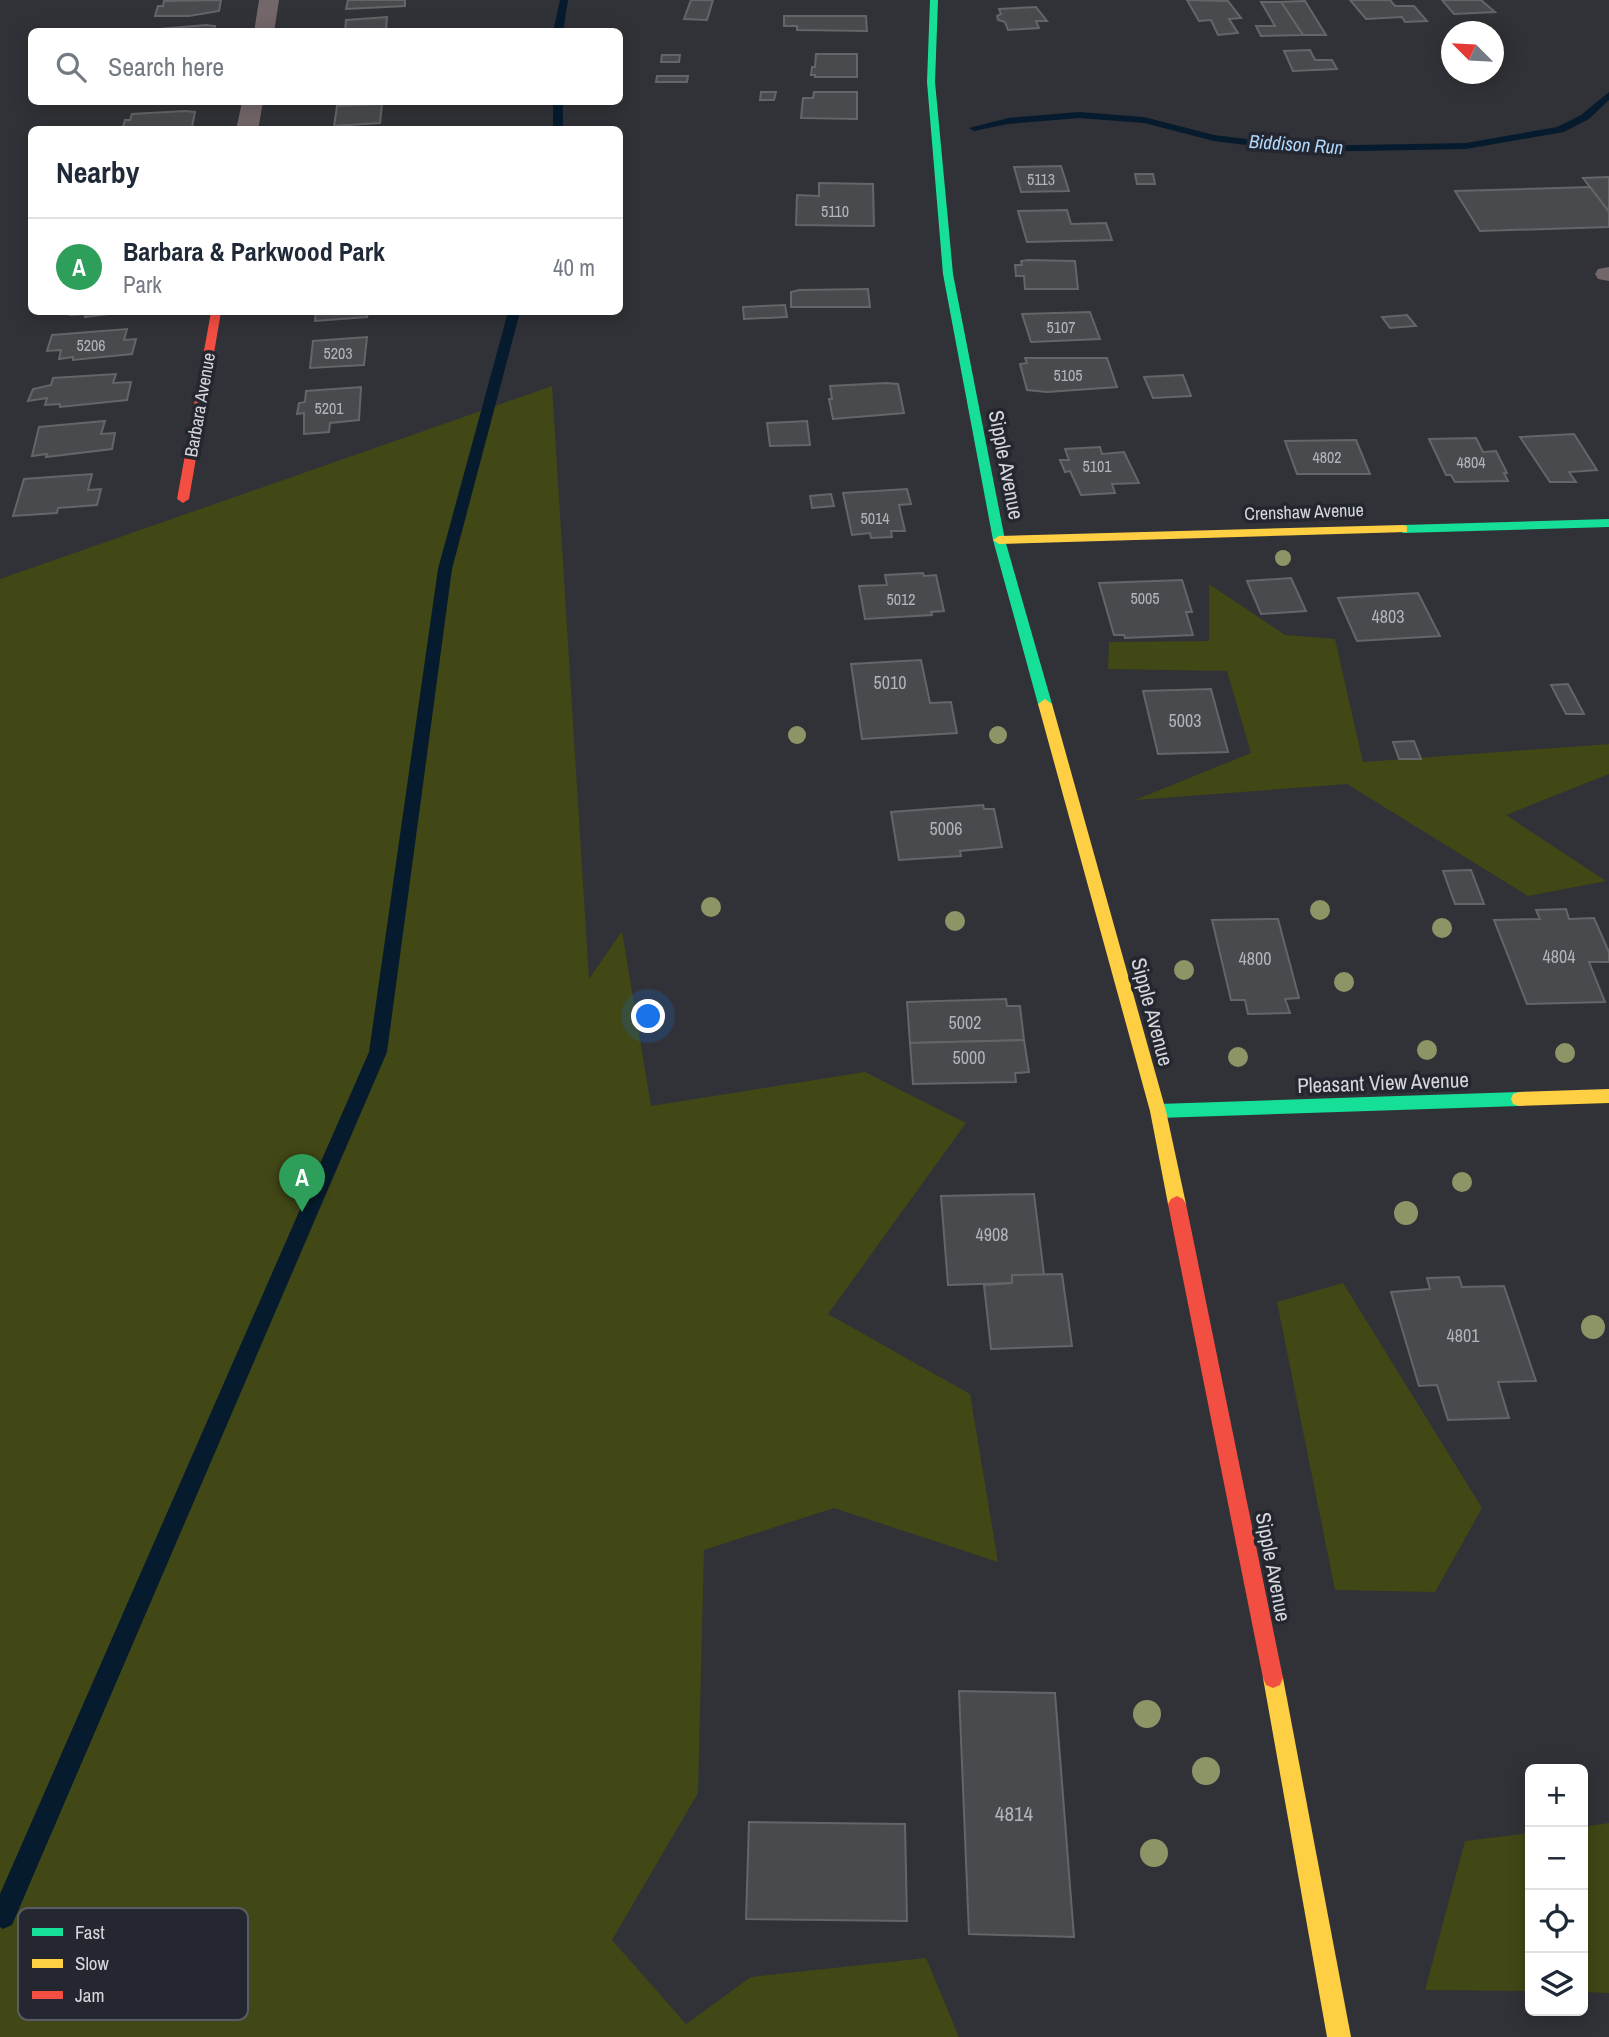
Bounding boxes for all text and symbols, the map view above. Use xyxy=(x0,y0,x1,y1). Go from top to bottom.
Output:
north arrow xyxy=(1441,21,1504,84)
search box xyxy=(28,28,623,105)
icon: search xyxy=(52,48,90,86)
text: Search here xyxy=(108,49,224,84)
water label: Biddison Run xyxy=(1248,128,1344,160)
text: Nearby xyxy=(56,152,139,192)
house number: 5113 xyxy=(1027,168,1055,190)
house number: 5110 xyxy=(821,200,849,222)
text: Barbara & Parkwood Park xyxy=(123,234,385,269)
text: A xyxy=(72,252,86,283)
text: 40 m xyxy=(553,252,595,283)
text: Park xyxy=(123,269,162,300)
house number: 5107 xyxy=(1046,316,1076,338)
house number: 5206 xyxy=(76,334,106,356)
house number: 5203 xyxy=(323,342,353,364)
street label: Barbara Avenue xyxy=(178,351,221,459)
house number: 5105 xyxy=(1053,364,1083,386)
house number: 5201 xyxy=(314,397,344,419)
street label: Sipple Avenue xyxy=(982,408,1031,522)
house number: 4802 xyxy=(1312,446,1342,468)
house number: 4804 xyxy=(1456,451,1486,473)
house number: 5101 xyxy=(1082,455,1112,477)
street label: Crenshaw Avenue xyxy=(1244,497,1364,526)
house number: 5014 xyxy=(860,507,890,529)
house number: 5005 xyxy=(1130,587,1160,609)
house number: 5012 xyxy=(886,588,916,610)
house number: 4803 xyxy=(1372,604,1404,629)
house number: 5010 xyxy=(874,670,906,695)
house number: 5003 xyxy=(1169,708,1201,733)
house number: 5006 xyxy=(930,816,962,841)
house number: 4804 xyxy=(1543,944,1575,969)
house number: 4800 xyxy=(1239,946,1271,971)
street label: Sipple Avenue xyxy=(1124,955,1181,1069)
your location xyxy=(631,999,665,1033)
house number: 5002 xyxy=(949,1010,981,1035)
house number: 5000 xyxy=(953,1045,985,1070)
street label: Pleasant View Avenue xyxy=(1297,1065,1469,1100)
pin: A xyxy=(279,1154,325,1212)
house number: 4908 xyxy=(976,1222,1008,1247)
house number: 4801 xyxy=(1447,1323,1480,1348)
street label: Sipple Avenue xyxy=(1249,1510,1298,1624)
map controls xyxy=(1525,1764,1588,2016)
button: + xyxy=(1525,1764,1588,1827)
house number: 4814 xyxy=(995,1799,1034,1828)
button: − xyxy=(1525,1827,1588,1890)
button: locate xyxy=(1525,1890,1588,1953)
legend xyxy=(18,1908,248,2020)
text: Fast xyxy=(75,1919,105,1945)
text: Slow xyxy=(75,1950,110,1976)
button: layers xyxy=(1525,1953,1588,2016)
text: Jam xyxy=(75,1982,104,2008)

